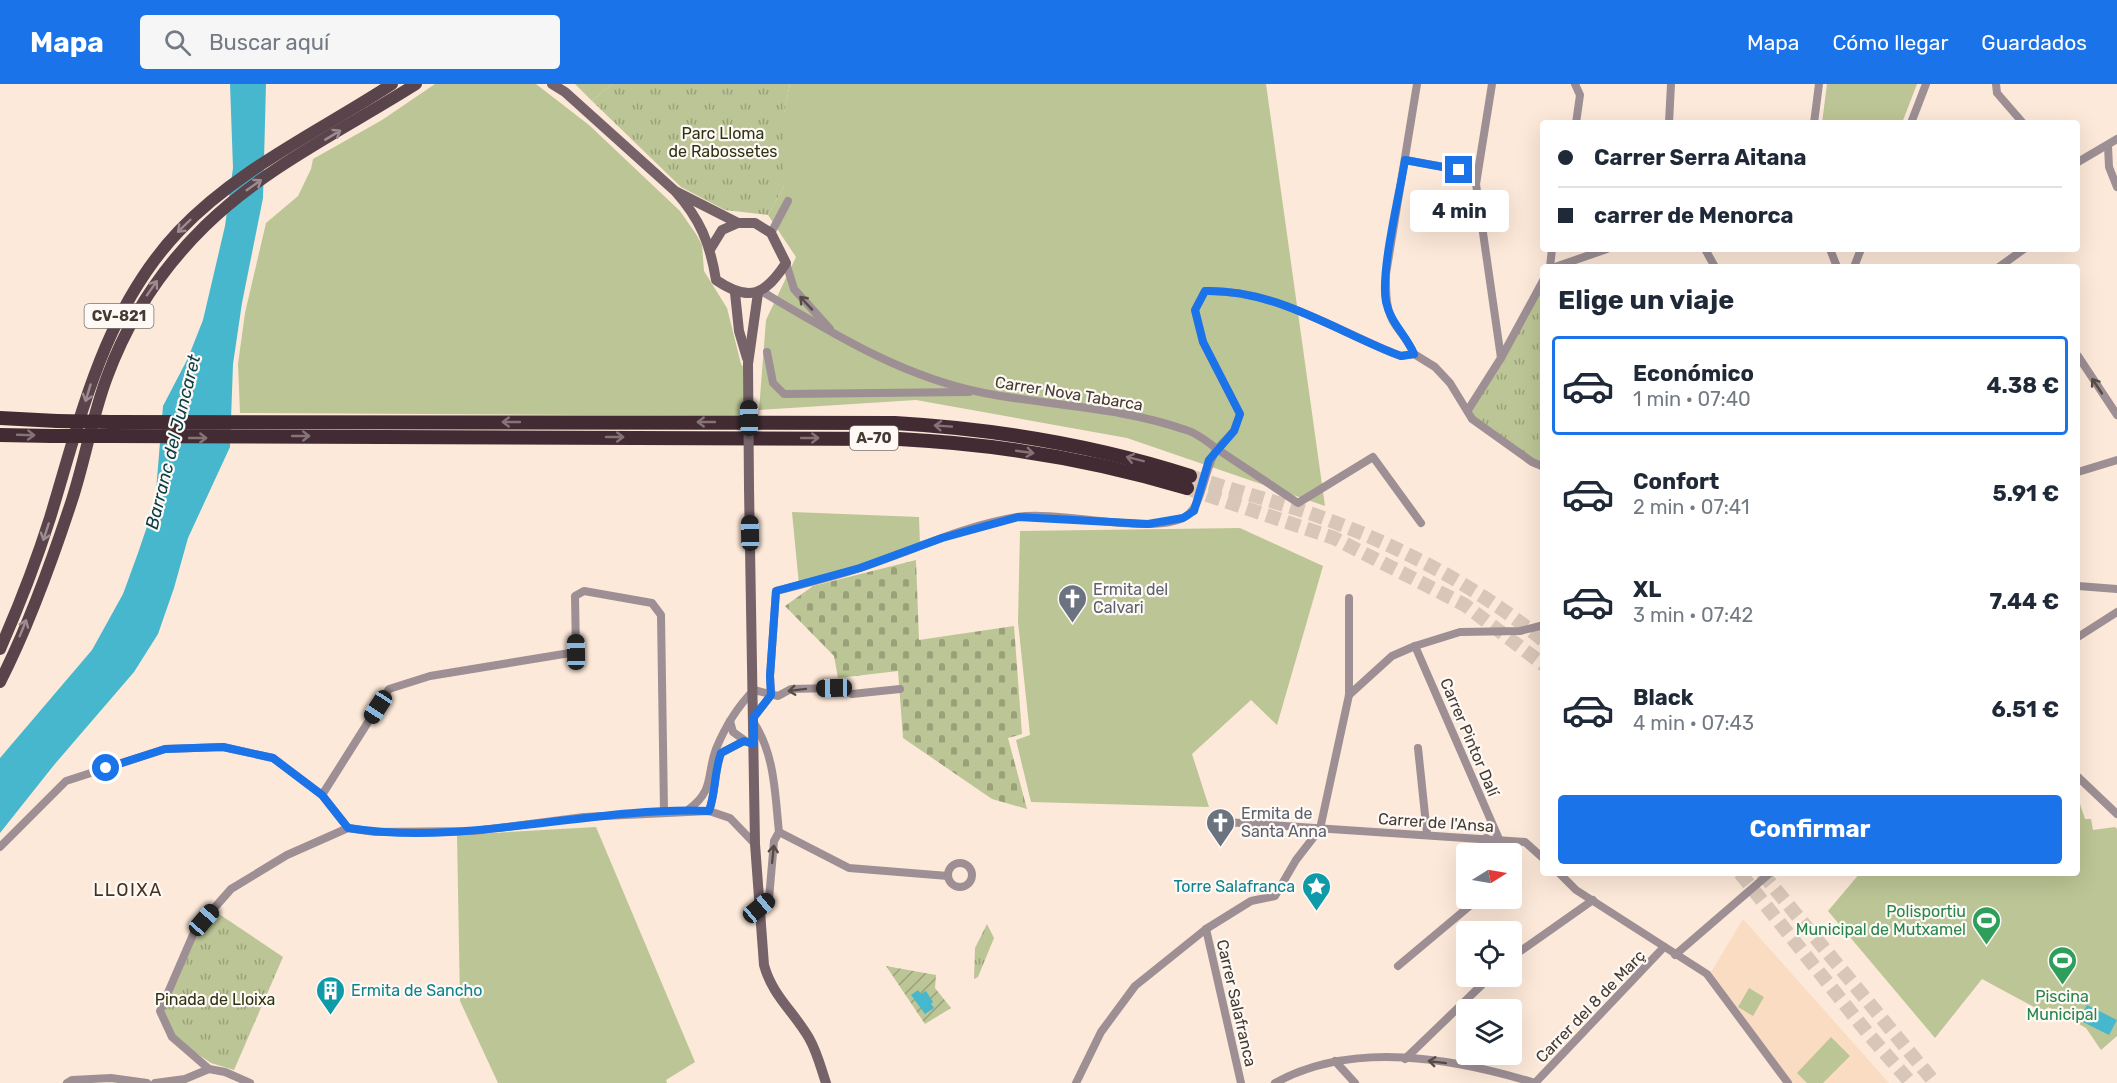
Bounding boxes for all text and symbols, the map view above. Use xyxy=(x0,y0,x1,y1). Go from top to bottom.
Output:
search box xyxy=(140,15,560,69)
text: Mapa xyxy=(30,26,104,59)
icon: search xyxy=(161,26,194,59)
text: Buscar aquí xyxy=(209,29,329,56)
text: Mapa xyxy=(1747,30,1799,55)
text: Cómo llegar xyxy=(1832,30,1948,55)
text: Guardados xyxy=(1981,30,2087,55)
park label: Parc Lloma de Rabossetes xyxy=(668,124,778,161)
one-way arrow xyxy=(325,129,342,142)
text: Carrer Serra Aitana xyxy=(1594,144,1807,171)
route end xyxy=(1445,156,1472,183)
one-way arrow xyxy=(245,179,261,191)
callout: 4 min xyxy=(1410,191,1508,233)
text: 4 min xyxy=(1432,199,1487,223)
text: carrer de Menorca xyxy=(1594,202,1794,229)
one-way arrow xyxy=(177,219,192,233)
one-way arrow xyxy=(146,280,158,296)
text: Elige un viaje xyxy=(1558,284,1734,316)
one-way arrow xyxy=(799,295,814,310)
road number: CV-821 xyxy=(84,304,154,328)
water label: Barranc del Juncaret xyxy=(141,351,206,532)
icon: car xyxy=(1561,359,1615,413)
text: Económico xyxy=(1633,360,1754,387)
street label: Carrer Nova Tabarca xyxy=(994,372,1144,415)
text: 4.38 € xyxy=(1987,372,2059,399)
one-way arrow xyxy=(2091,378,2103,394)
one-way arrow xyxy=(82,383,93,402)
text: 1 min · 07:40 xyxy=(1633,387,1751,411)
car xyxy=(740,400,758,436)
one-way arrow xyxy=(501,416,521,428)
one-way arrow xyxy=(696,416,716,428)
one-way arrow xyxy=(933,420,953,431)
road number: A-70 xyxy=(850,426,898,450)
one-way arrow xyxy=(16,430,36,441)
one-way arrow xyxy=(290,430,310,442)
one-way arrow xyxy=(604,431,624,443)
one-way arrow xyxy=(188,432,208,444)
one-way arrow xyxy=(799,432,819,444)
one-way arrow xyxy=(1015,446,1034,457)
one-way arrow xyxy=(1125,453,1144,465)
icon: car xyxy=(1561,467,1615,521)
text: Confort xyxy=(1633,468,1719,495)
text: 5.91 € xyxy=(1993,480,2059,507)
text: 2 min · 07:41 xyxy=(1633,495,1749,519)
car xyxy=(741,515,759,551)
one-way arrow xyxy=(39,522,50,541)
icon: car xyxy=(1561,575,1615,629)
text: XL xyxy=(1633,576,1661,603)
place label: Ermita del Calvari xyxy=(1093,580,1168,617)
church icon: Ermita del Calvari xyxy=(1056,582,1088,624)
text: 7.44 € xyxy=(1990,588,2059,615)
text: 3 min · 07:42 xyxy=(1633,603,1753,627)
one-way arrow xyxy=(18,619,29,638)
car xyxy=(567,634,585,670)
street label: Carrer Pintor Dalí xyxy=(1436,675,1503,800)
car xyxy=(816,679,852,697)
icon: car xyxy=(1561,683,1615,737)
text: Black xyxy=(1633,684,1694,711)
one-way arrow xyxy=(788,685,807,696)
car xyxy=(361,687,395,727)
text: 6.51 € xyxy=(1991,696,2059,723)
text: 4 min · 07:43 xyxy=(1633,711,1754,735)
route start xyxy=(92,754,119,781)
button: Confirmar xyxy=(1558,795,2062,864)
place label: Ermita de Santa Anna xyxy=(1241,804,1327,841)
church icon: Ermita de Santa Anna xyxy=(1204,806,1236,848)
street label: Carrer de l'Ansa xyxy=(1377,809,1495,836)
north arrow xyxy=(1456,843,1522,909)
map controls xyxy=(1456,843,1522,1065)
one-way arrow xyxy=(768,845,779,864)
place icon: Torre Salafranca xyxy=(1300,870,1332,912)
place label: Torre Salafranca xyxy=(1173,877,1295,896)
district label: LLOIXA xyxy=(93,879,163,901)
car xyxy=(739,890,779,926)
car xyxy=(185,901,223,939)
place label: Polisportiu Municipal de Mutxamel xyxy=(1796,902,1966,939)
sports icon: Polisportiu Municipal de Mutxamel xyxy=(1971,904,2003,946)
button: locate xyxy=(1456,921,1522,987)
street label: Carrer Salafranca xyxy=(1213,938,1260,1068)
sports icon: Piscina Municipal xyxy=(2046,944,2078,986)
street label: Carrer del 8 de Març xyxy=(1532,946,1649,1067)
building icon: Ermita de Sancho xyxy=(314,974,346,1016)
place label: Ermita de Sancho xyxy=(351,981,483,1000)
place label: Piscina Municipal xyxy=(2027,987,2097,1024)
park label: Pinada de Lloixa xyxy=(155,990,275,1009)
button: layers xyxy=(1456,999,1522,1065)
one-way arrow xyxy=(1427,1057,1447,1068)

